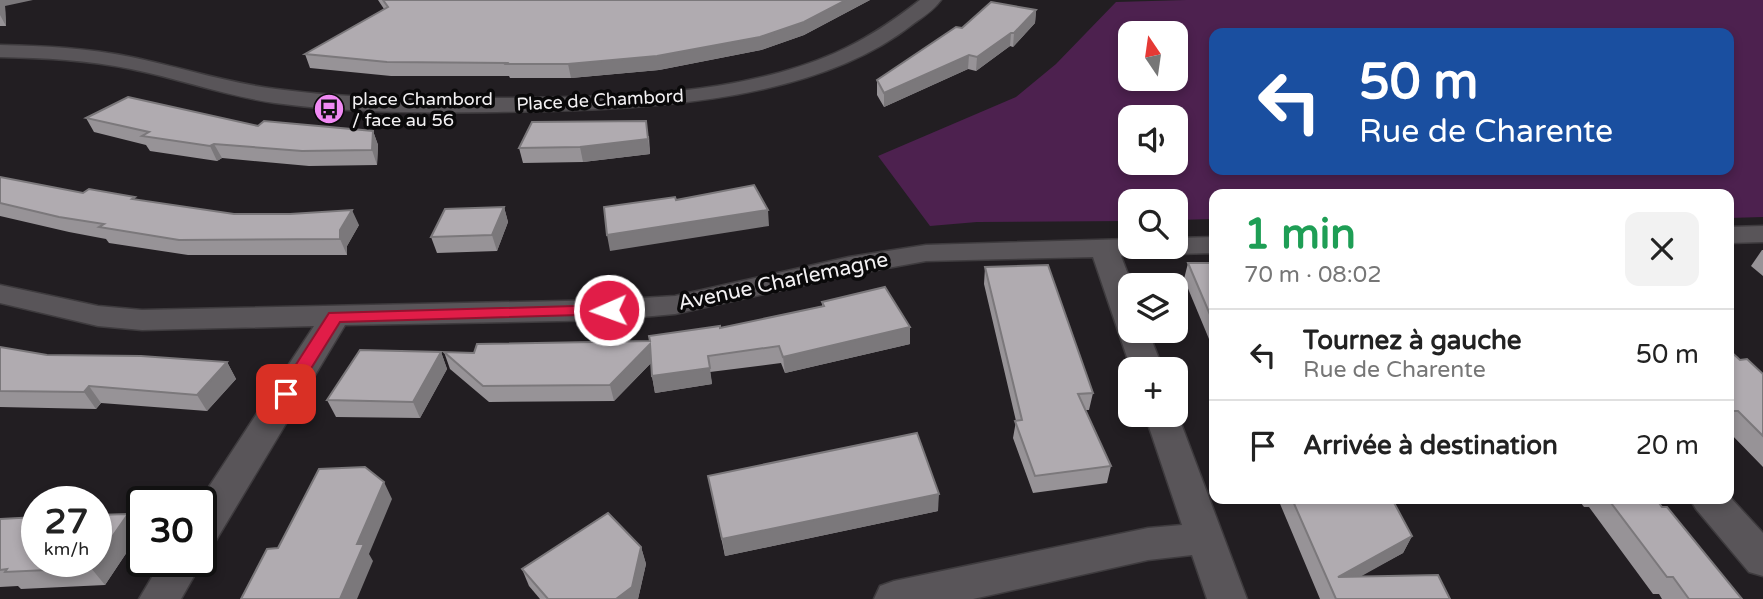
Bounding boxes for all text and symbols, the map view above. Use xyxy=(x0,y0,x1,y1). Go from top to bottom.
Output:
north arrow xyxy=(1118,21,1188,91)
map controls xyxy=(1118,21,1188,427)
text: 50 m xyxy=(1359,53,1478,112)
icon: left xyxy=(1244,56,1335,147)
street label: Place de Chambord xyxy=(516,85,684,115)
place label: place Chambord / face au 56 xyxy=(352,88,493,131)
bus stop icon: place Chambord / face au 56 xyxy=(312,92,346,126)
button: sound xyxy=(1118,105,1188,175)
text: Rue de Charente xyxy=(1359,113,1613,151)
button: search xyxy=(1118,189,1188,259)
text: 1 min xyxy=(1244,209,1356,260)
button: close xyxy=(1625,212,1699,286)
street label: Avenue Charlemagne xyxy=(676,247,890,316)
text: 70 m · 08:02 xyxy=(1244,261,1382,289)
position arrow xyxy=(572,273,646,347)
button: layers xyxy=(1118,273,1188,343)
text: Tournez à gauche xyxy=(1303,325,1522,356)
icon: left xyxy=(1244,336,1282,374)
text: 50 m xyxy=(1636,339,1699,370)
text: Rue de Charente xyxy=(1303,356,1486,384)
button: + xyxy=(1118,357,1188,427)
pin xyxy=(256,364,316,424)
icon: arrive xyxy=(267,375,305,413)
icon: arrive xyxy=(1244,427,1282,465)
text: Arrivée à destination xyxy=(1303,430,1558,461)
text: 20 m xyxy=(1636,430,1699,461)
speed limit sign: 30 xyxy=(126,486,217,577)
text: 27 xyxy=(45,501,88,543)
text: km/h xyxy=(44,538,89,560)

